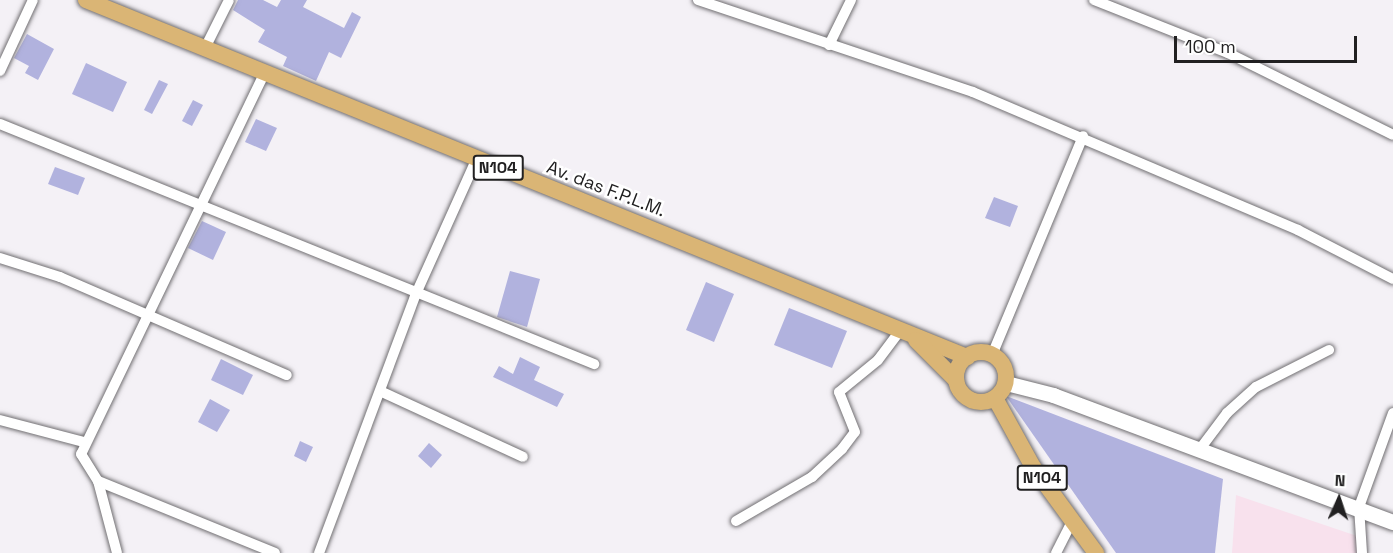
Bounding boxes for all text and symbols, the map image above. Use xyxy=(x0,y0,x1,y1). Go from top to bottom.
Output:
scale bar xyxy=(1177,24,1360,62)
text: 100 m xyxy=(1185,35,1236,58)
road number: N104 xyxy=(472,155,524,181)
street label: Av. das F.P.L.M. xyxy=(543,156,669,222)
road number: N104 xyxy=(1016,465,1068,491)
north arrow xyxy=(1309,469,1369,529)
text: N xyxy=(1334,470,1346,491)

